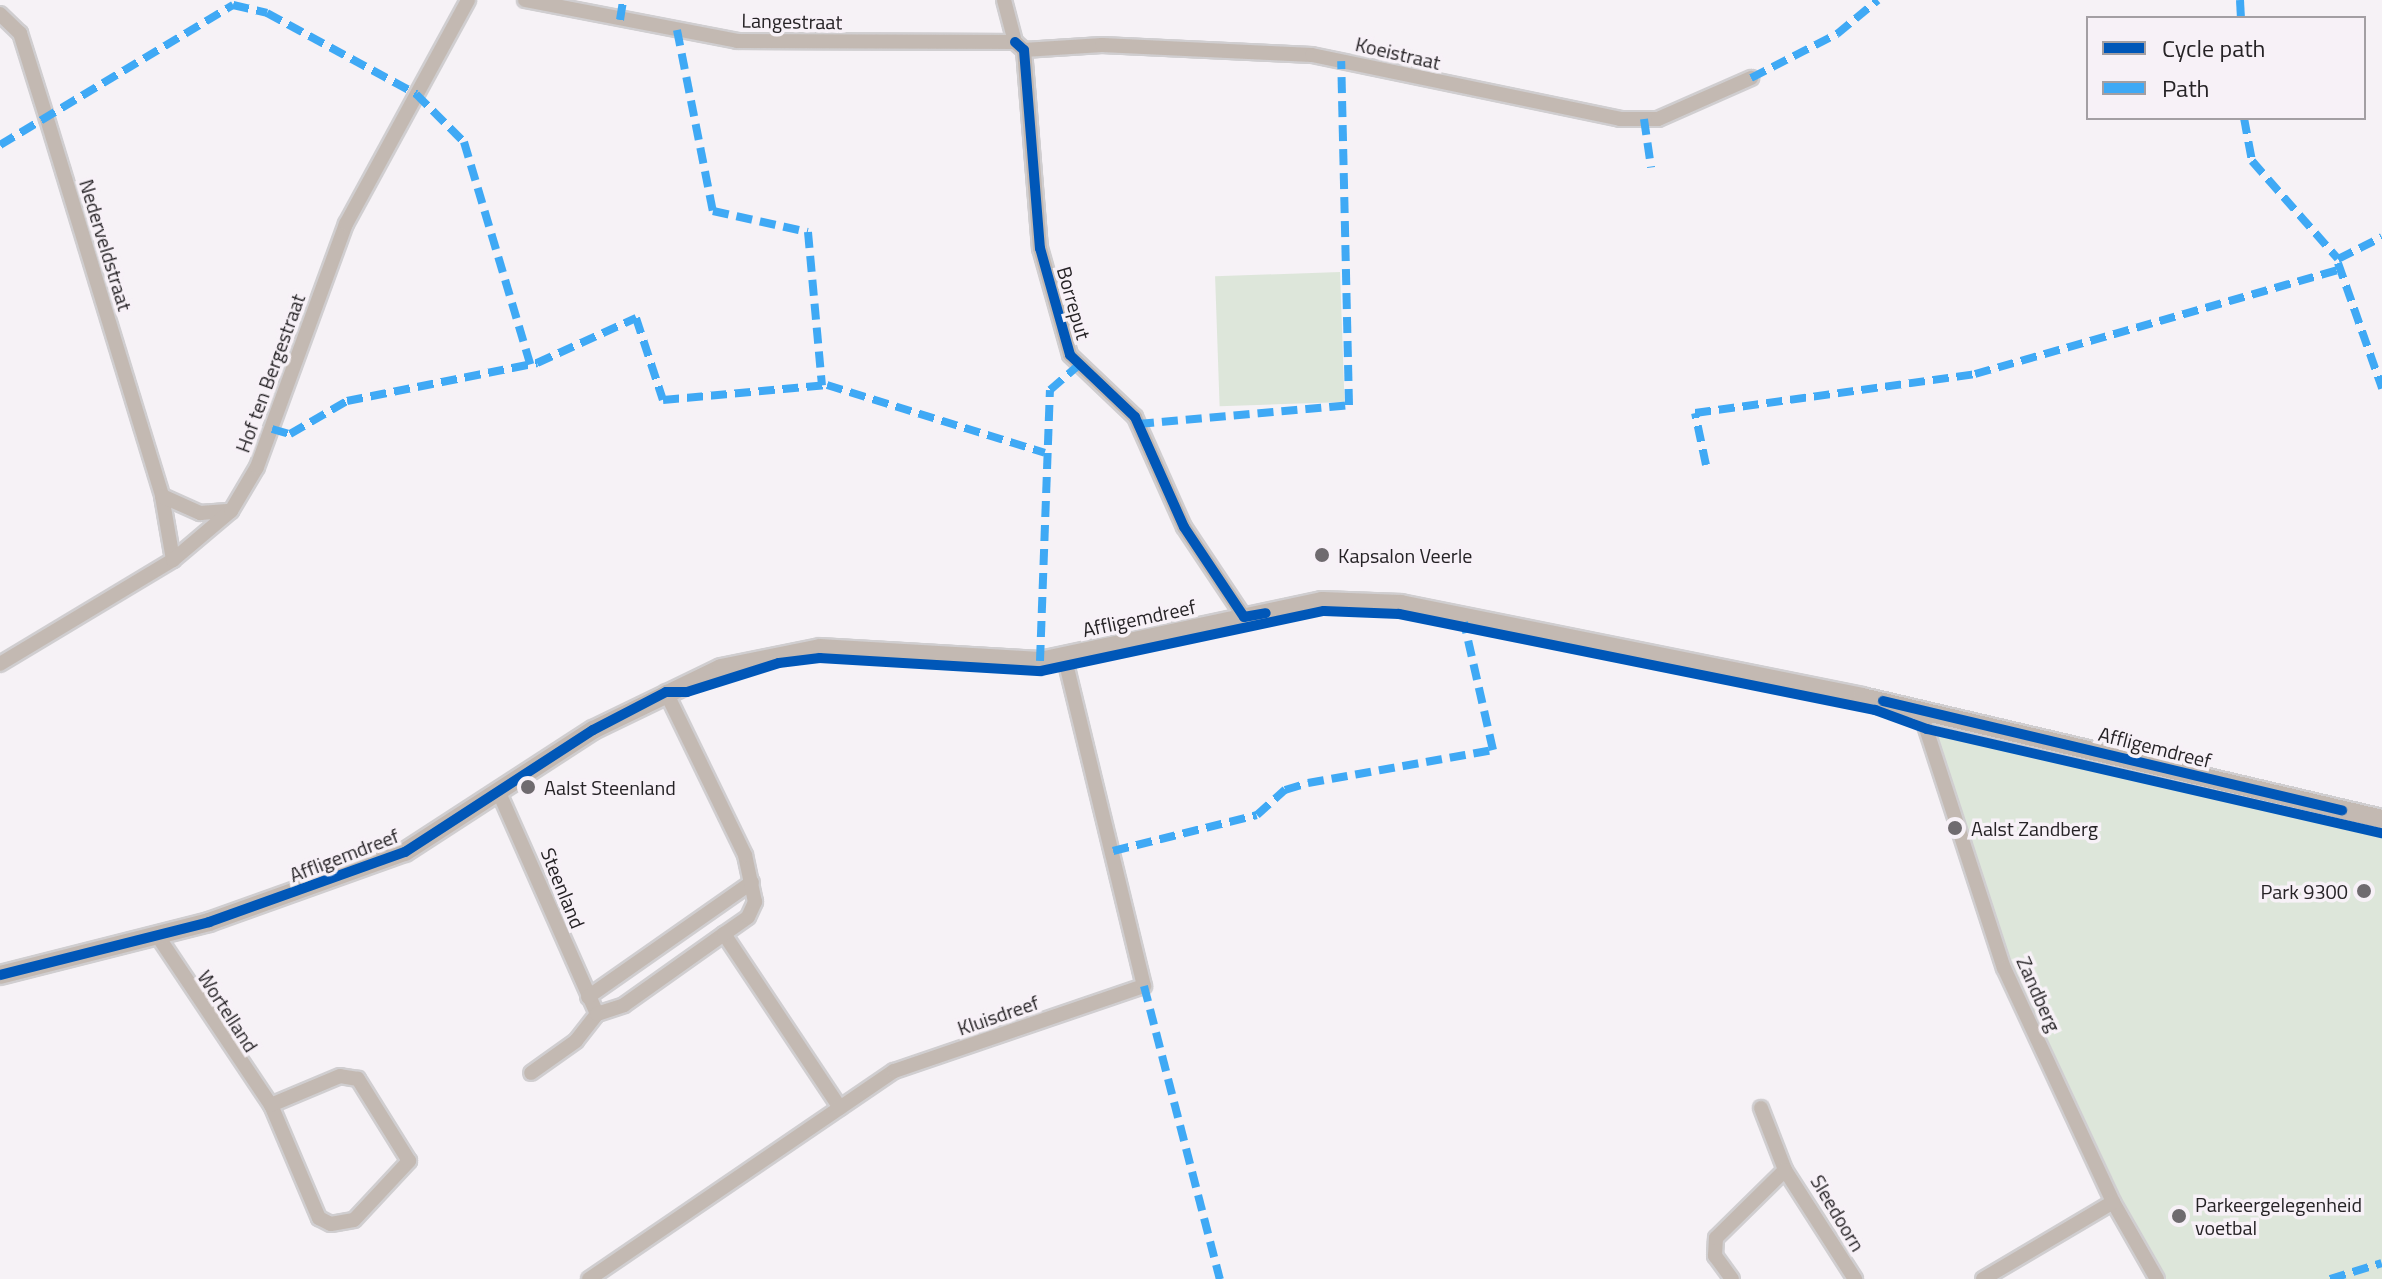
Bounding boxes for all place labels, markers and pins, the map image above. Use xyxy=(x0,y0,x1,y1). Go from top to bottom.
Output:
place label: Kapsalon Veerle xyxy=(1338,543,1472,567)
marker: Kapsalon Veerle xyxy=(1313,546,1331,564)
place label: Aalst Steenland xyxy=(544,775,676,799)
marker: Aalst Steenland xyxy=(519,778,537,796)
place label: Aalst Zandberg xyxy=(1971,816,2098,840)
marker: Aalst Zandberg xyxy=(1946,819,1964,837)
place label: Park 9300 xyxy=(2261,879,2348,903)
marker: Park 9300 xyxy=(2355,882,2373,900)
place label: Parkeergelegenheid voetbal xyxy=(2195,1192,2362,1239)
marker: Parkeergelegenheid voetbal xyxy=(2170,1207,2188,1225)

